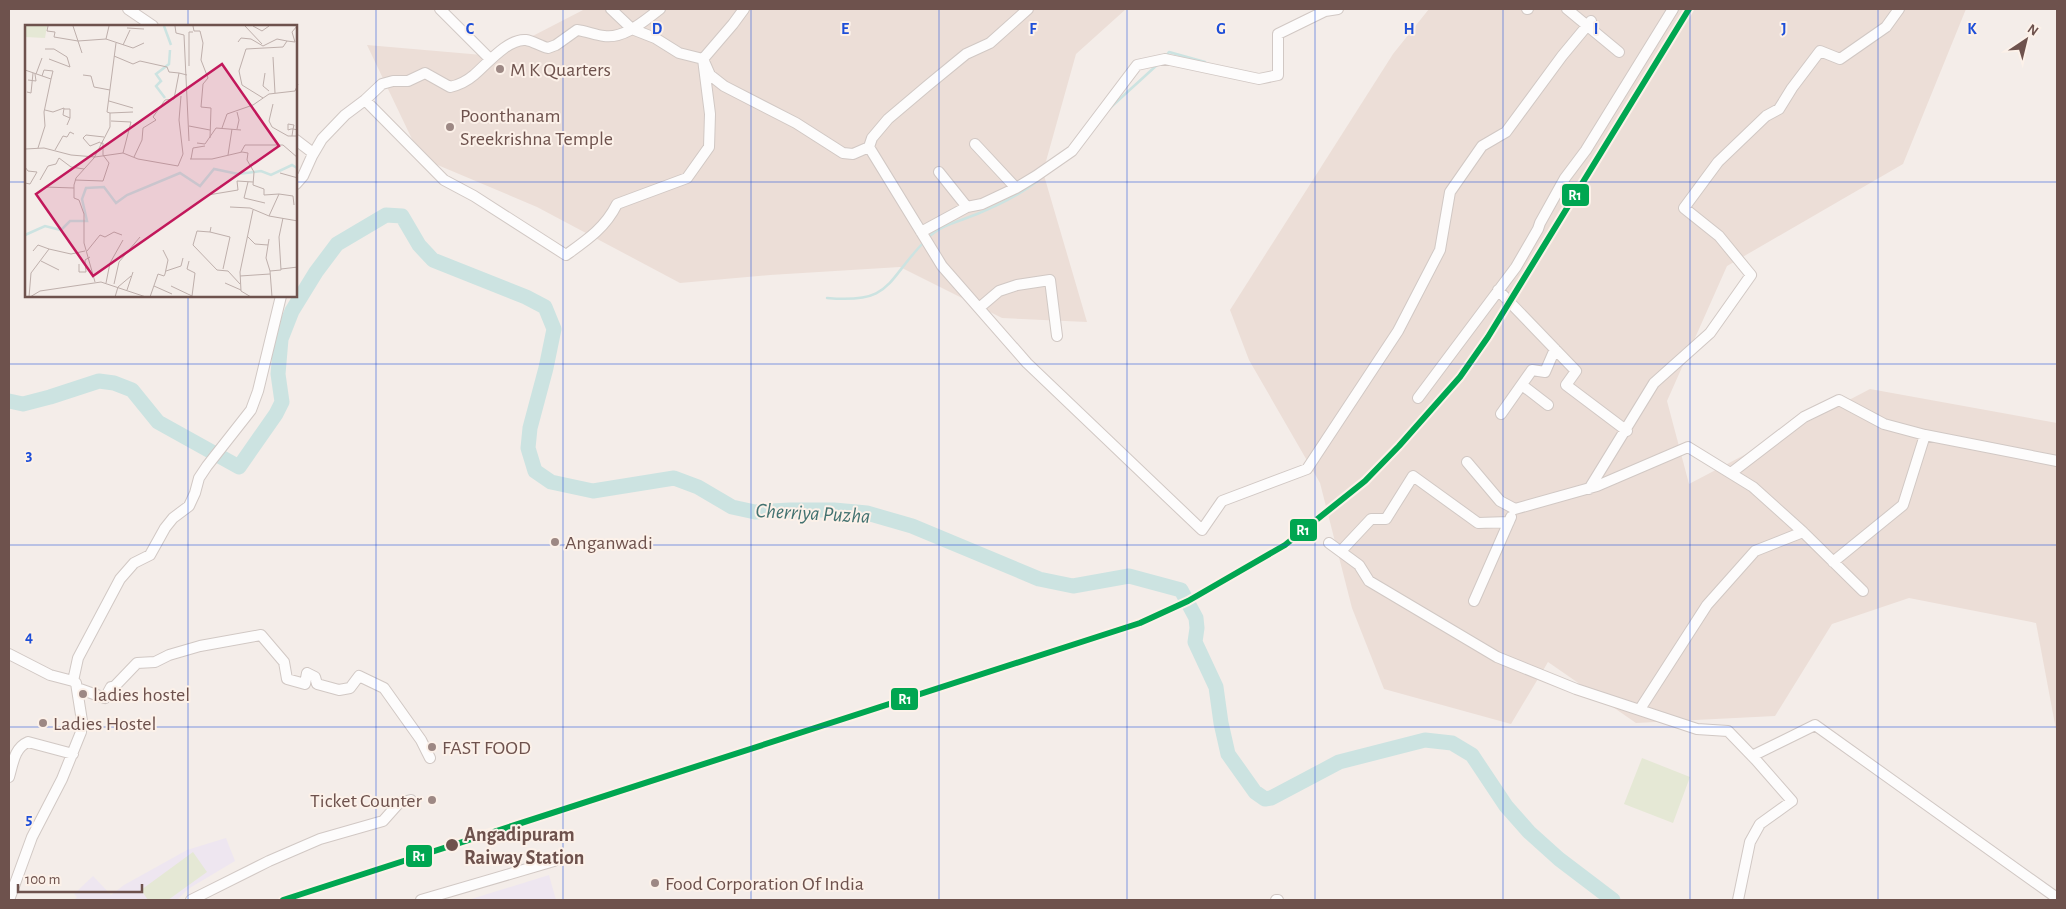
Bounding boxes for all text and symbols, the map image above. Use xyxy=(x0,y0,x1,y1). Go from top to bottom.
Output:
north arrow xyxy=(2001,15,2051,65)
text: C xyxy=(466,21,475,37)
text: D xyxy=(652,21,663,37)
text: E xyxy=(841,21,849,37)
text: F xyxy=(1029,21,1037,37)
text: G xyxy=(1216,21,1226,37)
text: H xyxy=(1403,21,1415,37)
text: I xyxy=(1594,21,1598,37)
text: J xyxy=(1781,21,1787,37)
text: K xyxy=(1967,21,1977,37)
text: N xyxy=(2025,22,2041,39)
inset map xyxy=(25,25,298,298)
place label: M K Quarters xyxy=(510,60,611,80)
marker: M K Quarters xyxy=(494,63,506,75)
place label: Poonthanam Sreekrishna Temple xyxy=(460,106,613,149)
marker: Poonthanam Sreekrishna Temple xyxy=(444,121,456,133)
line badge: R1 xyxy=(1561,183,1590,207)
text: R1 xyxy=(1568,189,1582,203)
text: 3 xyxy=(26,447,33,463)
water label: Cherriya Puzha xyxy=(755,500,871,527)
line badge: R1 xyxy=(1289,518,1318,542)
text: R1 xyxy=(1296,524,1310,538)
place label: Anganwadi xyxy=(565,533,653,553)
marker: Anganwadi xyxy=(549,536,561,548)
text: 4 xyxy=(25,629,33,645)
place label: ladies hostel xyxy=(93,685,190,705)
line badge: R1 xyxy=(890,687,919,711)
marker: ladies hostel xyxy=(77,688,89,700)
text: R1 xyxy=(898,693,912,707)
place label: Ladies Hostel xyxy=(53,714,156,734)
marker: Ladies Hostel xyxy=(37,717,49,729)
place label: FAST FOOD xyxy=(442,738,531,758)
marker: FAST FOOD xyxy=(426,741,438,753)
place label: Ticket Counter xyxy=(310,791,423,811)
marker: Ticket Counter xyxy=(426,794,438,806)
text: 5 xyxy=(26,811,33,827)
place label: Angadipuram Raiway Station xyxy=(464,825,584,868)
marker: Angadipuram Raiway Station xyxy=(444,837,460,853)
line badge: R1 xyxy=(405,844,433,868)
text: R1 xyxy=(412,850,426,864)
scale bar xyxy=(18,862,141,894)
text: 100 m xyxy=(25,872,60,887)
place label: Food Corporation Of India xyxy=(665,874,864,894)
marker: Food Corporation Of India xyxy=(649,877,661,889)

